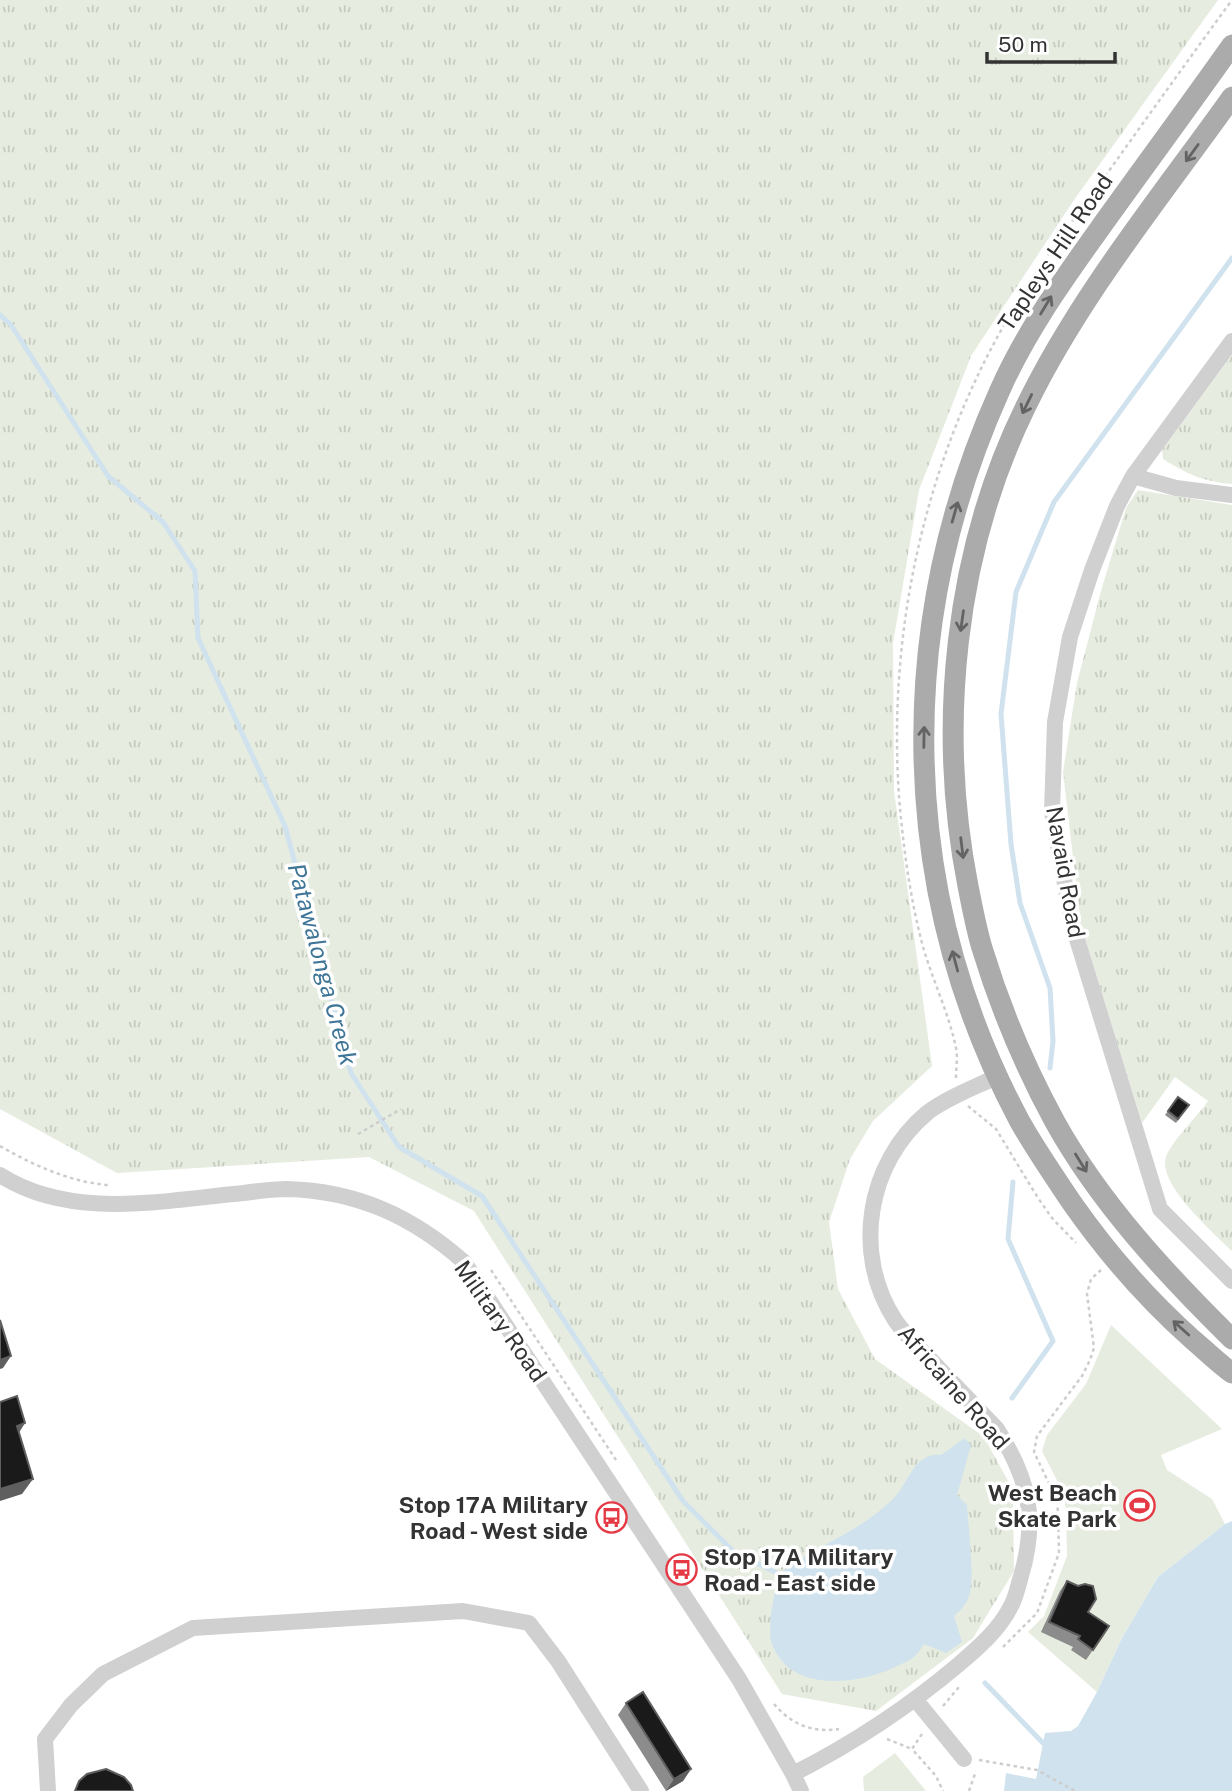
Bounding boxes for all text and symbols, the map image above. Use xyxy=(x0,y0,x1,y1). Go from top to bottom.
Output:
scale bar xyxy=(987,21,1115,65)
text: 50 m xyxy=(998,32,1048,57)
one-way arrow xyxy=(1185,143,1199,162)
street label: Tapleys Hill Road xyxy=(992,168,1118,336)
one-way arrow xyxy=(1040,295,1054,315)
one-way arrow xyxy=(1020,393,1033,414)
one-way arrow xyxy=(949,502,962,524)
one-way arrow xyxy=(955,609,968,632)
one-way arrow xyxy=(917,726,930,749)
street label: Navaid Road xyxy=(1041,804,1091,940)
one-way arrow xyxy=(955,836,968,858)
water label: Patawalonga Creek xyxy=(283,860,363,1068)
one-way arrow xyxy=(947,951,960,973)
one-way arrow xyxy=(1074,1152,1088,1172)
street label: Military Road xyxy=(449,1255,553,1387)
street label: Africaine Road xyxy=(893,1319,1015,1455)
one-way arrow xyxy=(1172,1321,1190,1337)
place label: West Beach Skate Park xyxy=(988,1479,1117,1532)
sports icon: West Beach Skate Park xyxy=(1123,1488,1157,1522)
place label: Stop 17A Military Road - West side xyxy=(399,1491,588,1544)
bus stop icon: Stop 17A Military Road - West side xyxy=(594,1500,628,1534)
place label: Stop 17A Military Road - East side xyxy=(704,1543,893,1596)
bus stop icon: Stop 17A Military Road - East side xyxy=(664,1552,698,1586)

